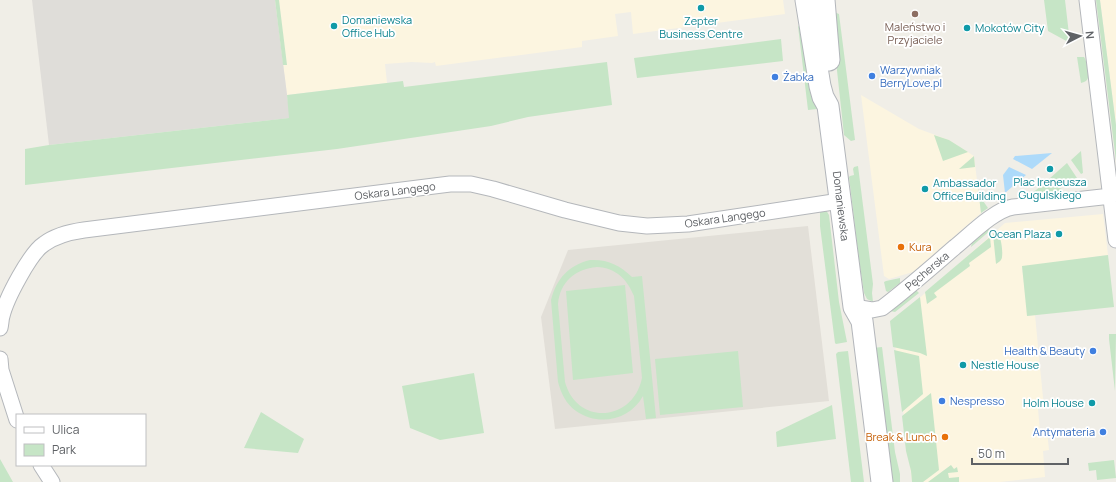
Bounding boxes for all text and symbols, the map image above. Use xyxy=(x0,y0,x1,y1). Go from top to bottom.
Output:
marker: Zepter Business Centre xyxy=(696,3,706,13)
marker: Maleństwo i Przyjaciele xyxy=(910,9,920,19)
place label: Domaniewska Office Hub xyxy=(342,12,412,40)
place label: Zepter Business Centre xyxy=(659,13,743,41)
north arrow xyxy=(1060,16,1100,56)
place label: Maleństwo i Przyjaciele xyxy=(885,19,945,47)
place label: Mokotów City xyxy=(975,20,1044,35)
marker: Domaniewska Office Hub xyxy=(329,21,339,31)
marker: Mokotów City xyxy=(962,23,972,33)
text: N xyxy=(1083,30,1098,40)
place label: Warzywniak BerryLove.pl xyxy=(880,62,942,90)
place label: Żabka xyxy=(783,69,814,84)
marker: Warzywniak BerryLove.pl xyxy=(867,71,877,81)
marker: Żabka xyxy=(770,72,780,82)
marker: Plac Ireneusza Gugulskiego xyxy=(1045,164,1055,174)
street label: Domaniewska xyxy=(830,170,853,242)
place label: Plac Ireneusza Gugulskiego xyxy=(1013,174,1087,202)
place label: Ambassador Office Building xyxy=(933,175,1006,203)
street label: Oskara Langego xyxy=(354,178,437,203)
marker: Ambassador Office Building xyxy=(920,184,930,194)
street label: Oskara Langego xyxy=(683,204,767,231)
place label: Ocean Plaza xyxy=(989,226,1051,241)
marker: Ocean Plaza xyxy=(1054,229,1064,239)
place label: Kura xyxy=(909,239,932,254)
marker: Kura xyxy=(896,242,906,252)
street label: Pęcherska xyxy=(901,248,952,293)
place label: Health & Beauty xyxy=(1004,343,1085,358)
marker: Health & Beauty xyxy=(1088,346,1098,356)
place label: Nestle House xyxy=(971,357,1040,372)
marker: Nestle House xyxy=(958,360,968,370)
place label: Nespresso xyxy=(950,393,1005,408)
place label: Holm House xyxy=(1023,395,1085,410)
marker: Nespresso xyxy=(937,396,947,406)
marker: Holm House xyxy=(1087,398,1097,408)
legend xyxy=(16,414,146,466)
text: Ulica xyxy=(52,421,79,438)
place label: Antymateria xyxy=(1033,424,1095,439)
marker: Antymateria xyxy=(1098,427,1108,437)
place label: Break & Lunch xyxy=(866,429,937,444)
marker: Break & Lunch xyxy=(940,432,950,442)
scale bar xyxy=(972,440,1068,466)
text: Park xyxy=(52,441,77,458)
text: 50 m xyxy=(978,445,1005,462)

